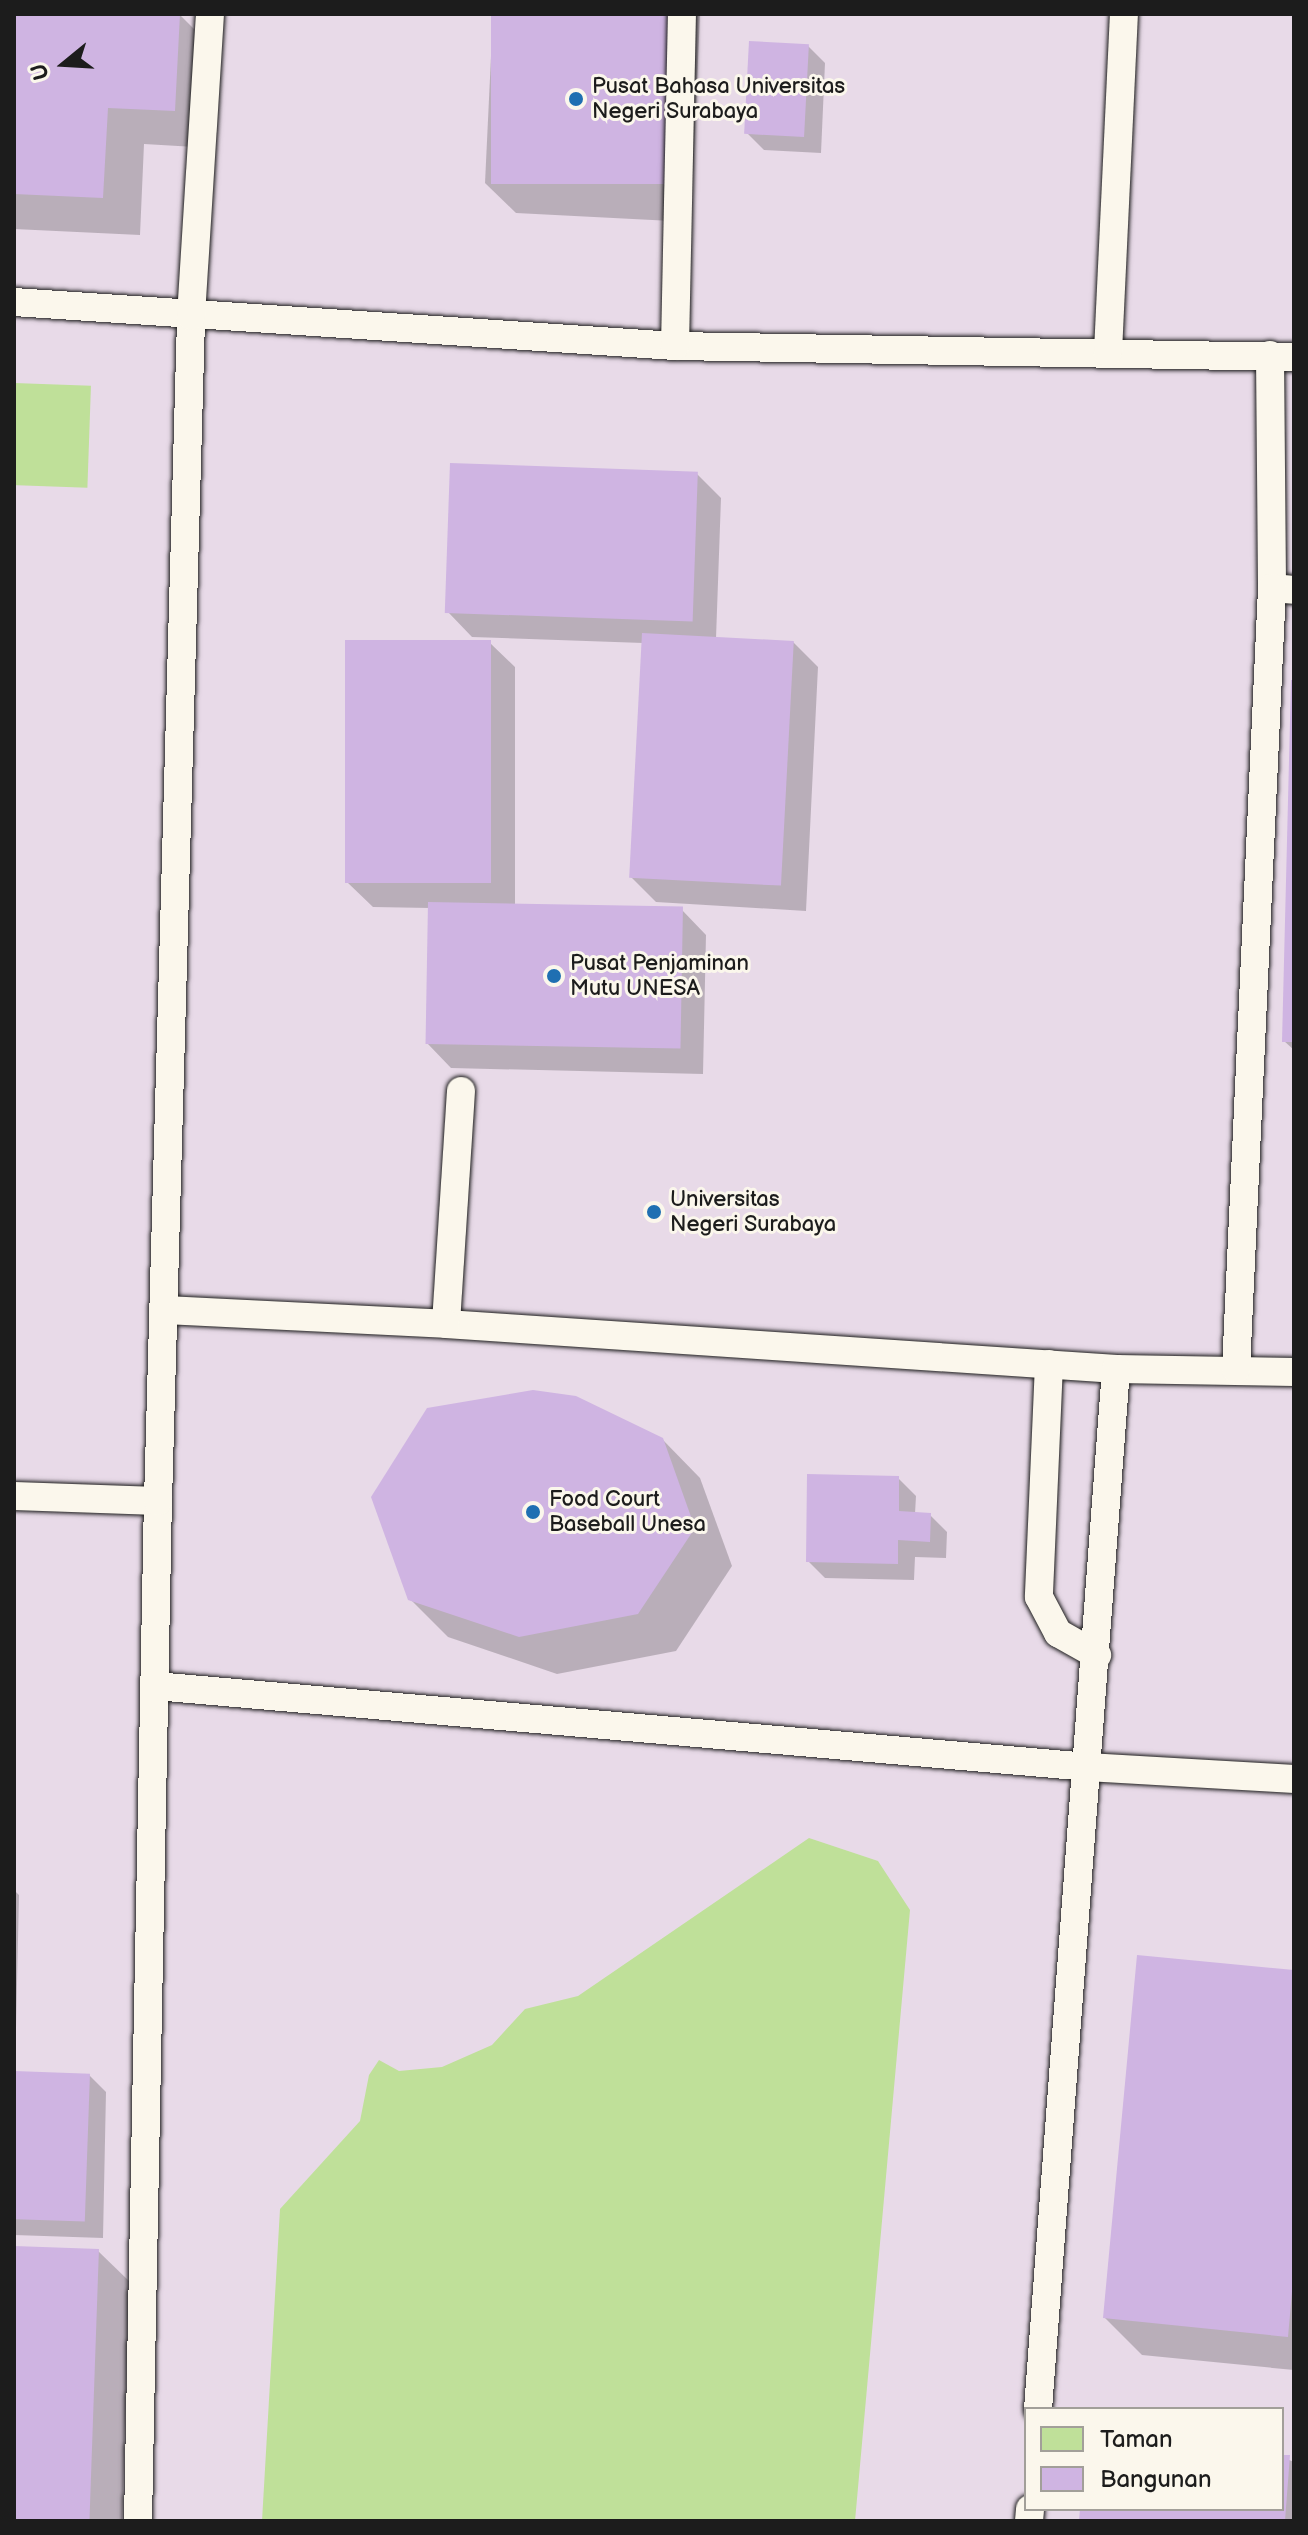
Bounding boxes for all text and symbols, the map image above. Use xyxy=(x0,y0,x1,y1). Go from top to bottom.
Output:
north arrow xyxy=(24,24,104,104)
text: U xyxy=(25,60,56,83)
place label: Pusat Bahasa Universitas Negeri Surabaya xyxy=(592,73,845,124)
marker: Pusat Bahasa Universitas Negeri Surabaya xyxy=(567,90,585,108)
place label: Pusat Penjaminan Mutu UNESA xyxy=(570,950,749,1002)
marker: Pusat Penjaminan Mutu UNESA xyxy=(545,967,563,985)
place label: Universitas Negeri Surabaya xyxy=(670,1186,837,1238)
marker: Universitas Negeri Surabaya xyxy=(645,1203,663,1221)
place label: Food Court Baseball Unesa xyxy=(549,1486,706,1538)
marker: Food Court Baseball Unesa xyxy=(524,1503,542,1521)
legend xyxy=(1024,2407,1284,2511)
text: Taman xyxy=(1100,2425,1172,2454)
text: Bangunan xyxy=(1100,2465,1211,2494)

